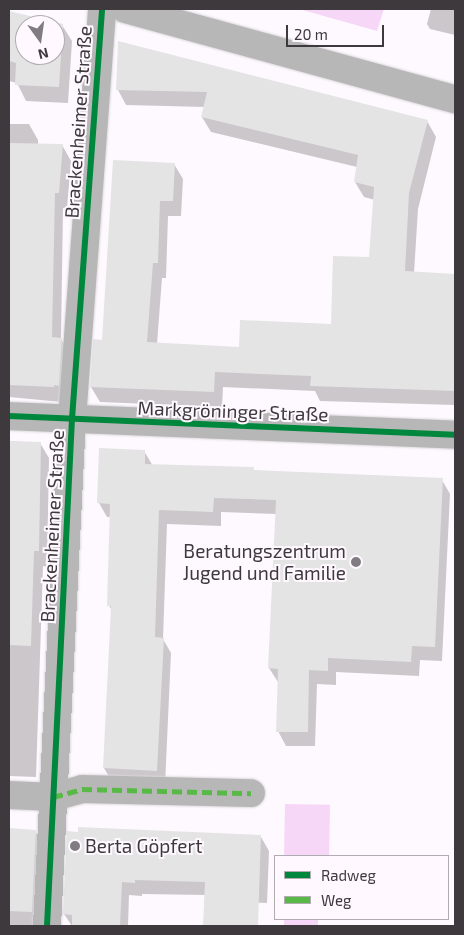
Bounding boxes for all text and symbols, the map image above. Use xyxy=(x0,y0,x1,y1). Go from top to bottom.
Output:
north arrow xyxy=(15,15,65,65)
scale bar xyxy=(289,15,386,47)
street label: Brackenheimer Straße xyxy=(60,25,96,219)
text: 20 m xyxy=(294,25,328,43)
text: N xyxy=(37,45,50,64)
street label: Markgröninger Straße xyxy=(137,396,329,426)
street label: Brackenheimer Straße xyxy=(36,429,68,623)
place label: Beratungszentrum Jugend und Familie xyxy=(183,540,346,584)
marker: Beratungszentrum Jugend und Familie xyxy=(350,556,362,568)
place label: Berta Göpfert xyxy=(85,835,202,857)
marker: Berta Göpfert xyxy=(69,840,81,852)
legend xyxy=(274,855,449,920)
text: Radweg xyxy=(321,866,376,884)
text: Weg xyxy=(321,891,351,909)

